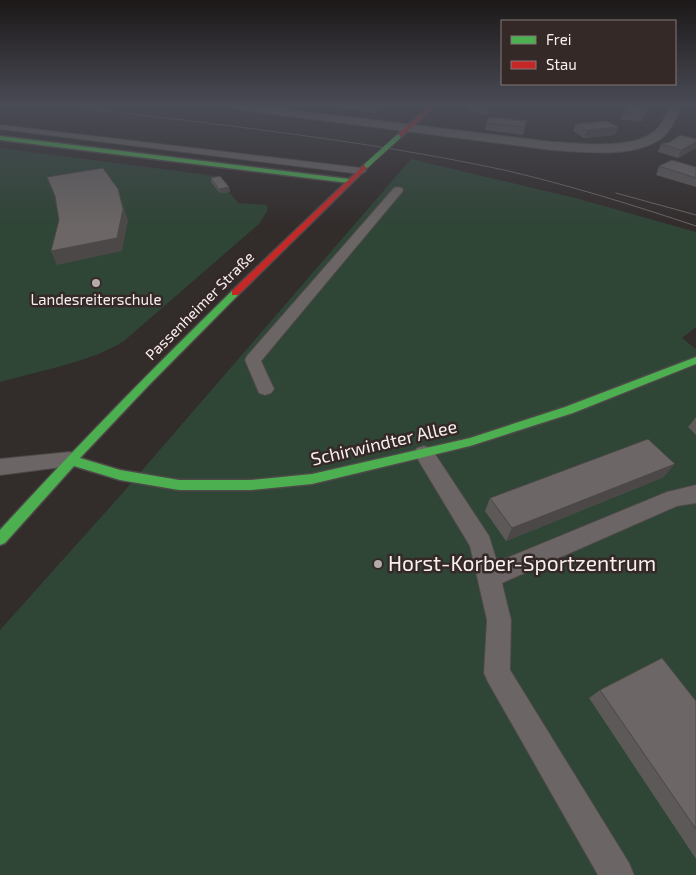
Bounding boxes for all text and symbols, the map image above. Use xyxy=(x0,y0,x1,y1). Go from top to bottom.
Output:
legend xyxy=(501,20,676,85)
text: Frei xyxy=(546,30,571,48)
text: Stau xyxy=(546,55,577,73)
street label: Passenheimer Straße xyxy=(141,247,257,363)
marker: Landesreiterschule xyxy=(90,277,102,289)
place label: Landesreiterschule xyxy=(30,290,162,308)
street label: Schirwindter Allee xyxy=(309,415,459,470)
place label: Horst-Korber-Sportzentrum xyxy=(388,550,656,575)
marker: Horst-Korber-Sportzentrum xyxy=(372,558,384,570)

